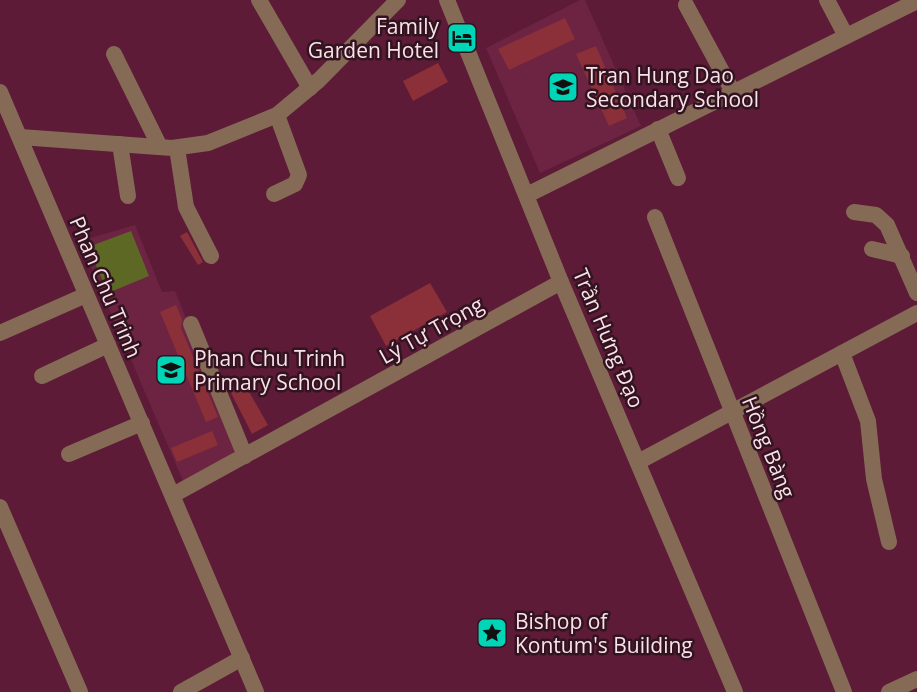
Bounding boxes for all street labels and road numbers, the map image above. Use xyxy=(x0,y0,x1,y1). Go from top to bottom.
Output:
street label: Phan Chu Trinh xyxy=(64,212,148,362)
street label: Trần Hưng Đạo xyxy=(567,264,651,412)
street label: Lý Tự Trọng xyxy=(374,290,488,370)
street label: Hồng Bàng xyxy=(736,392,802,502)

